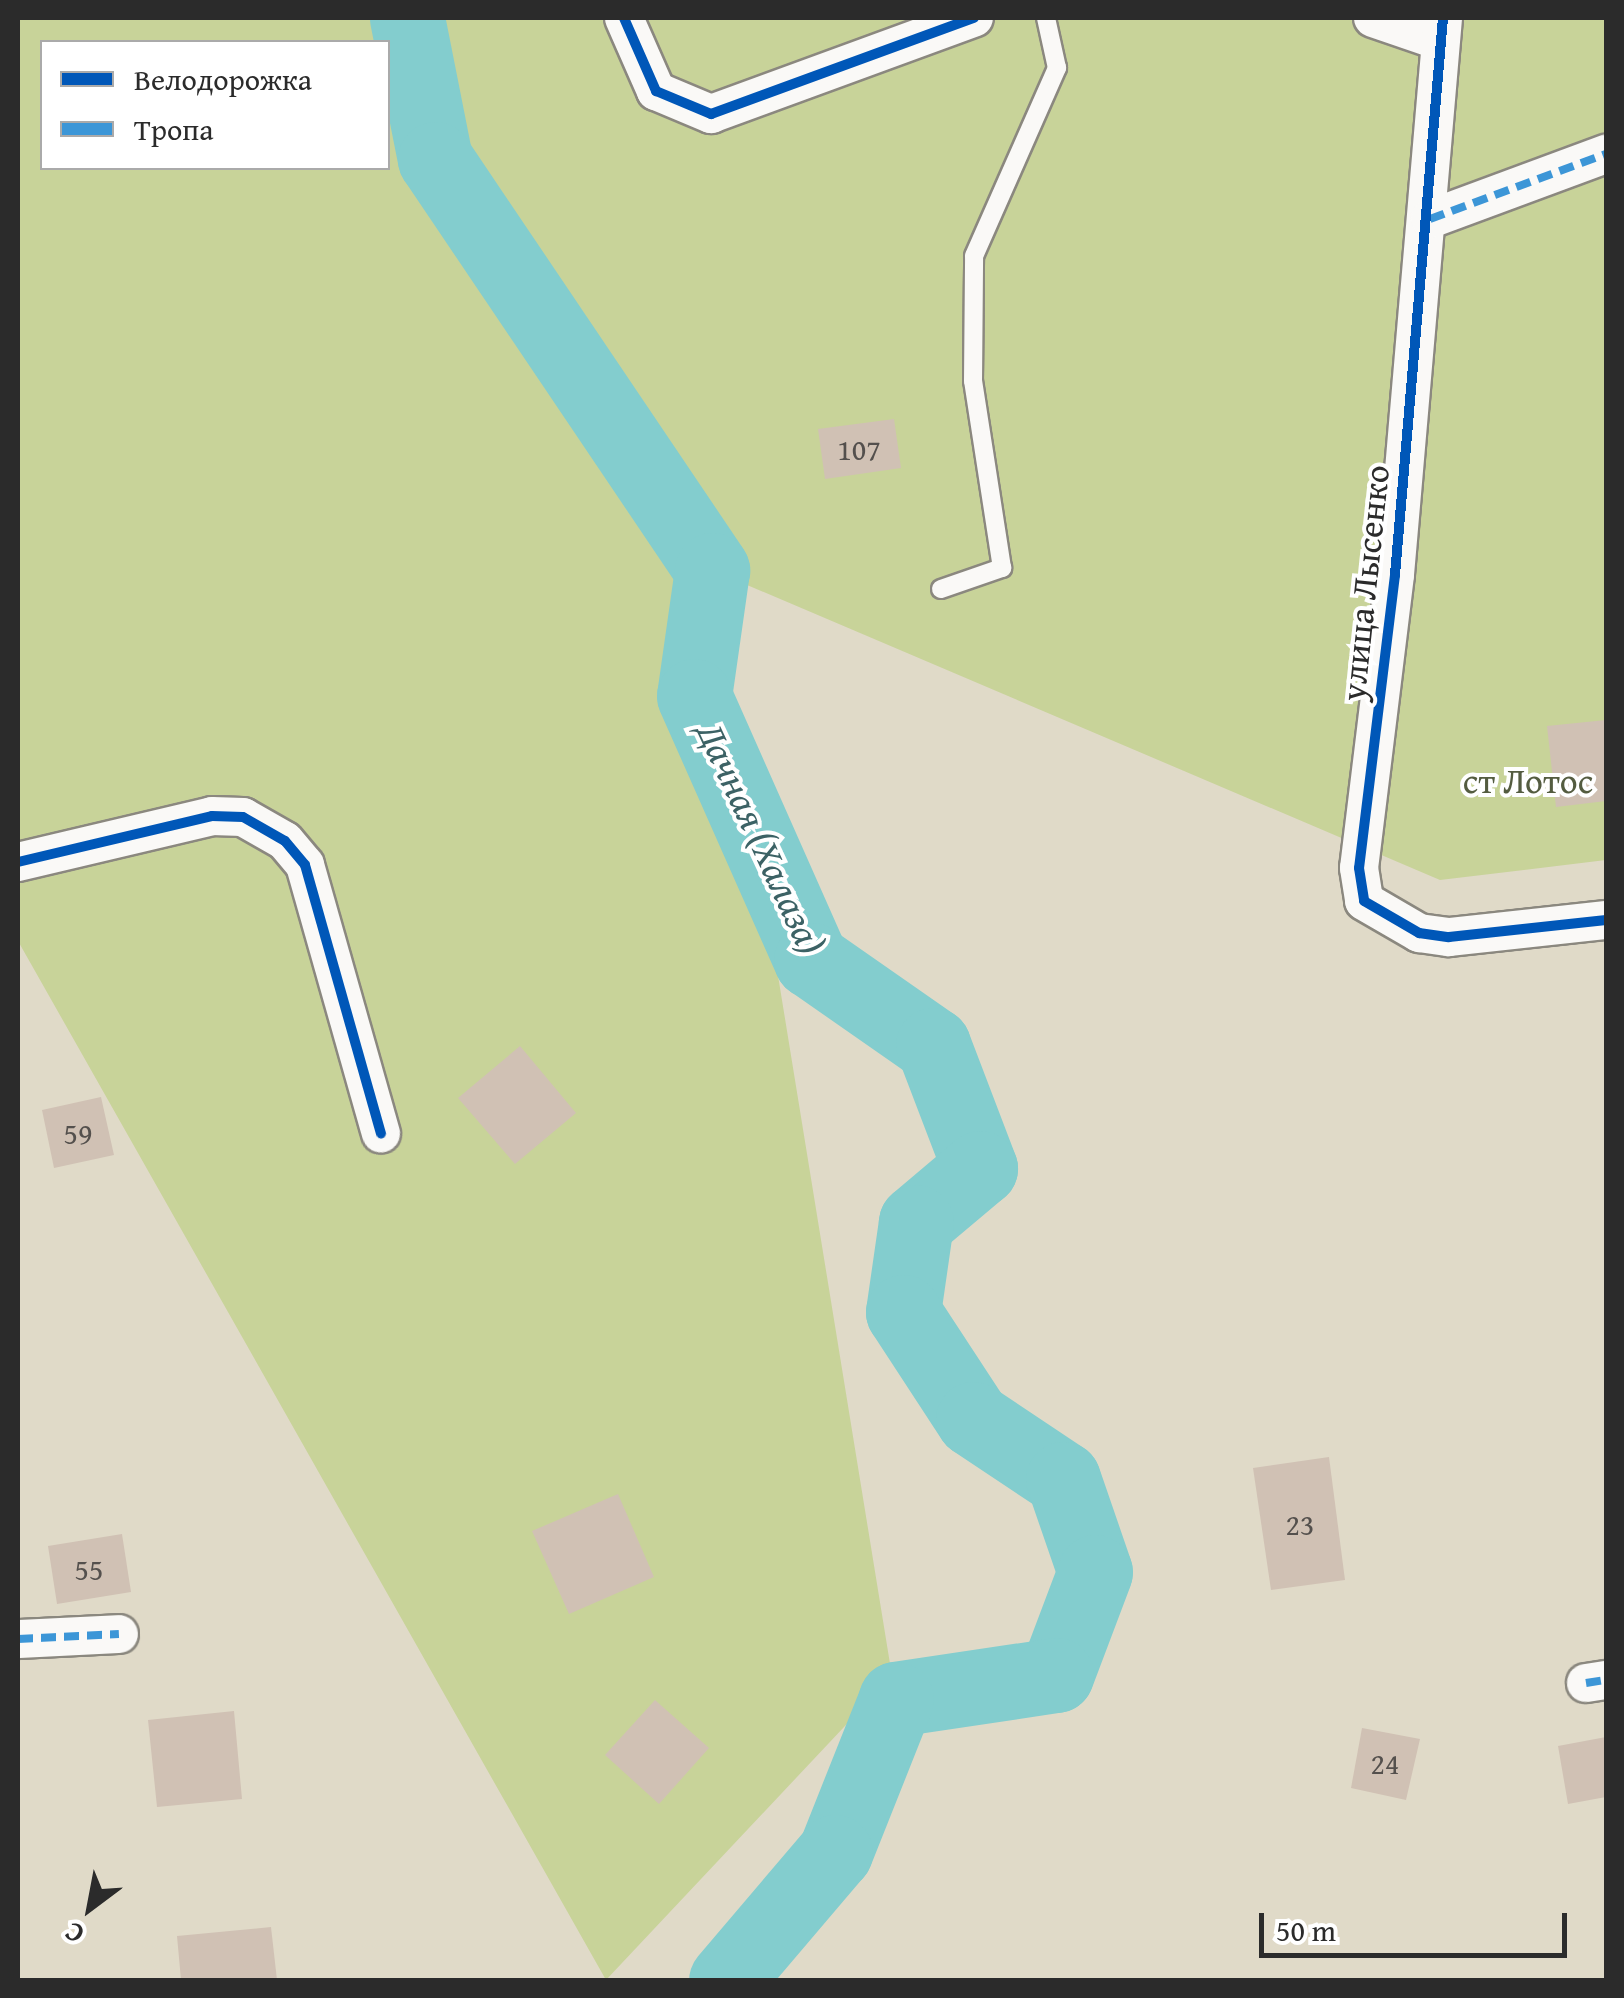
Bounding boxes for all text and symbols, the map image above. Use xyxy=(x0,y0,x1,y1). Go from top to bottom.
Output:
legend xyxy=(40,40,390,170)
text: Велодорожка xyxy=(134,57,312,101)
text: Тропа xyxy=(134,107,214,151)
house number: 107 xyxy=(837,431,881,467)
street label: улица Лысенко xyxy=(1332,463,1398,703)
water label: Дачная (Халаза) xyxy=(687,714,835,962)
park label: ст Лотос xyxy=(1463,760,1593,802)
house number: 59 xyxy=(64,1115,92,1151)
house number: 23 xyxy=(1286,1506,1314,1542)
house number: 55 xyxy=(75,1551,103,1587)
house number: 24 xyxy=(1371,1745,1399,1781)
north arrow xyxy=(40,1858,140,1958)
scale bar xyxy=(1264,1893,1572,1955)
text: 50 m xyxy=(1276,1908,1336,1952)
text: С xyxy=(56,1912,91,1955)

